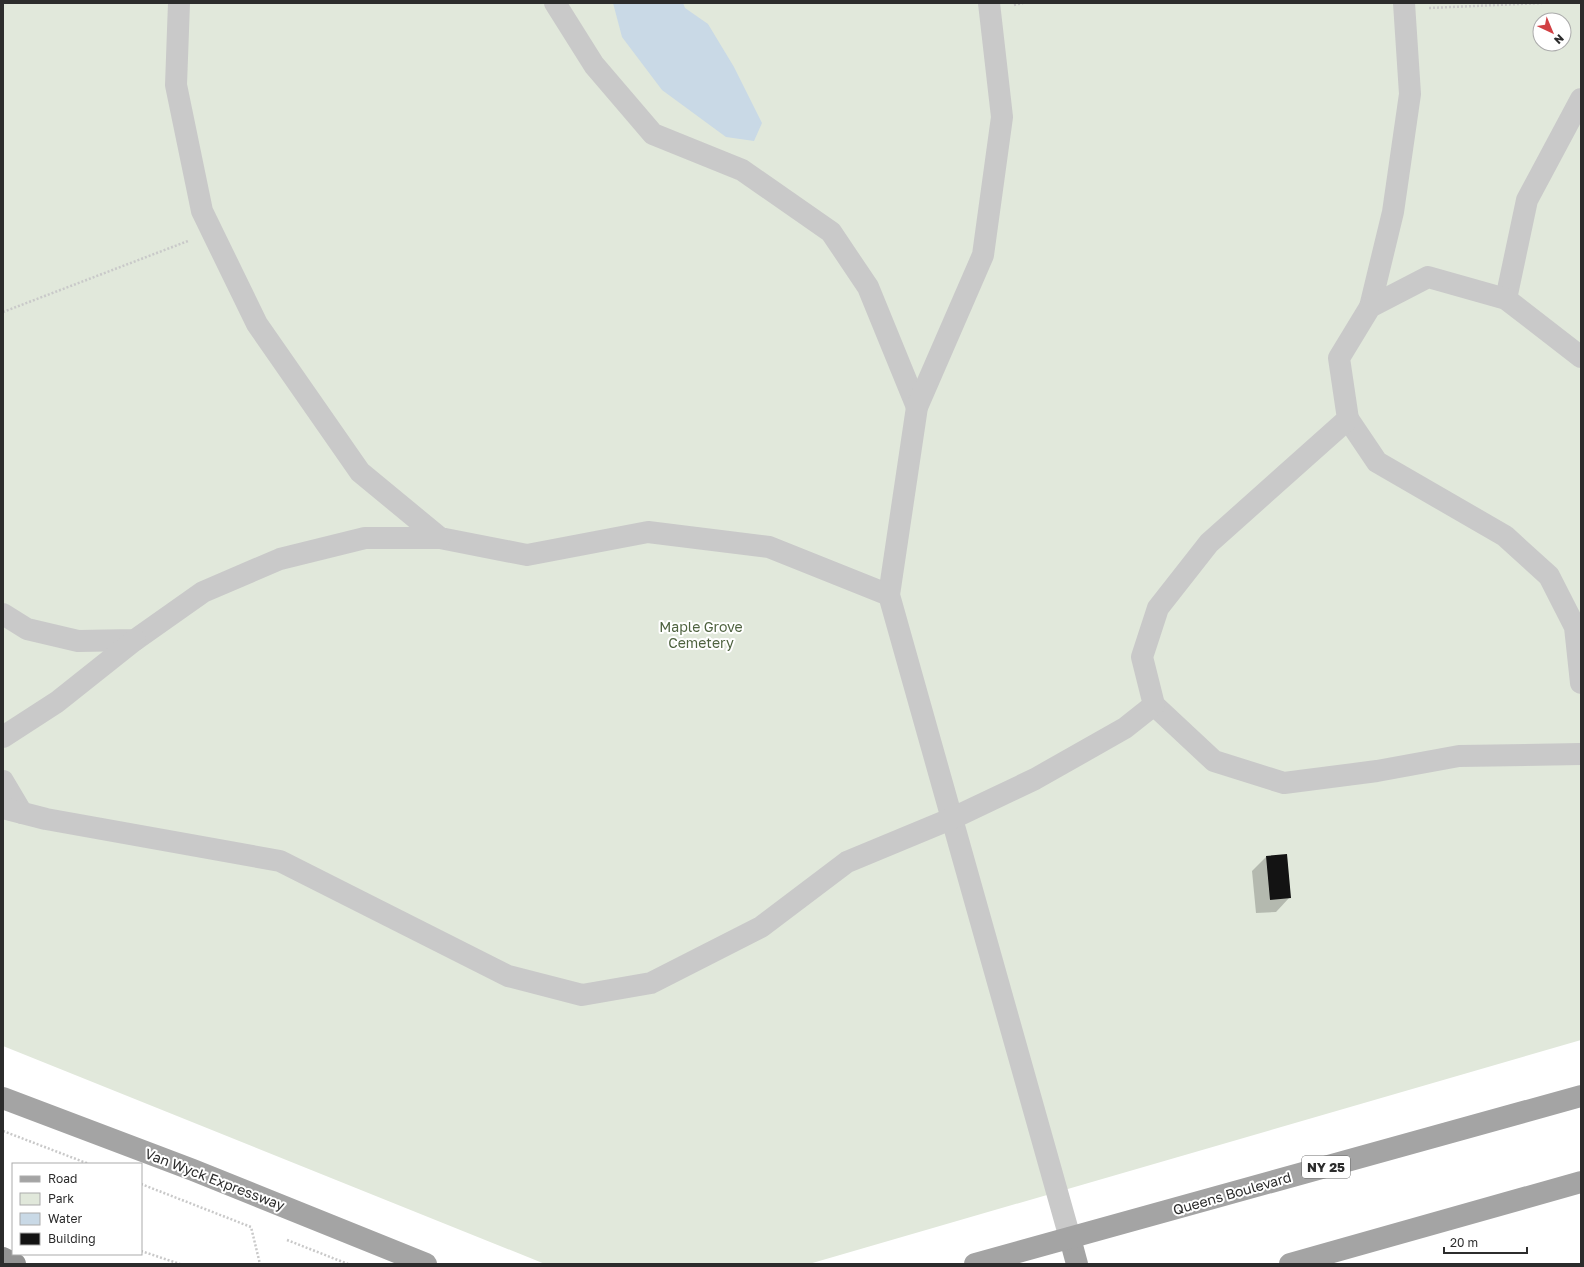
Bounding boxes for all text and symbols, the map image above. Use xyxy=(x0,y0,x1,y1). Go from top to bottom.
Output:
north arrow xyxy=(1532,12,1572,52)
text: N xyxy=(1552,32,1567,47)
park label: Maple Grove Cemetery xyxy=(659,618,743,651)
street label: Van Wyck Expressway xyxy=(143,1144,287,1214)
road number: NY 25 xyxy=(1302,1156,1350,1178)
legend xyxy=(12,1163,142,1255)
street label: Queens Boulevard xyxy=(1171,1168,1293,1218)
text: Road xyxy=(48,1171,77,1186)
text: Park xyxy=(48,1191,74,1206)
text: Water xyxy=(48,1211,82,1226)
scale bar xyxy=(1444,1229,1527,1255)
text: Building xyxy=(48,1231,96,1246)
text: 20 m xyxy=(1450,1235,1478,1250)

